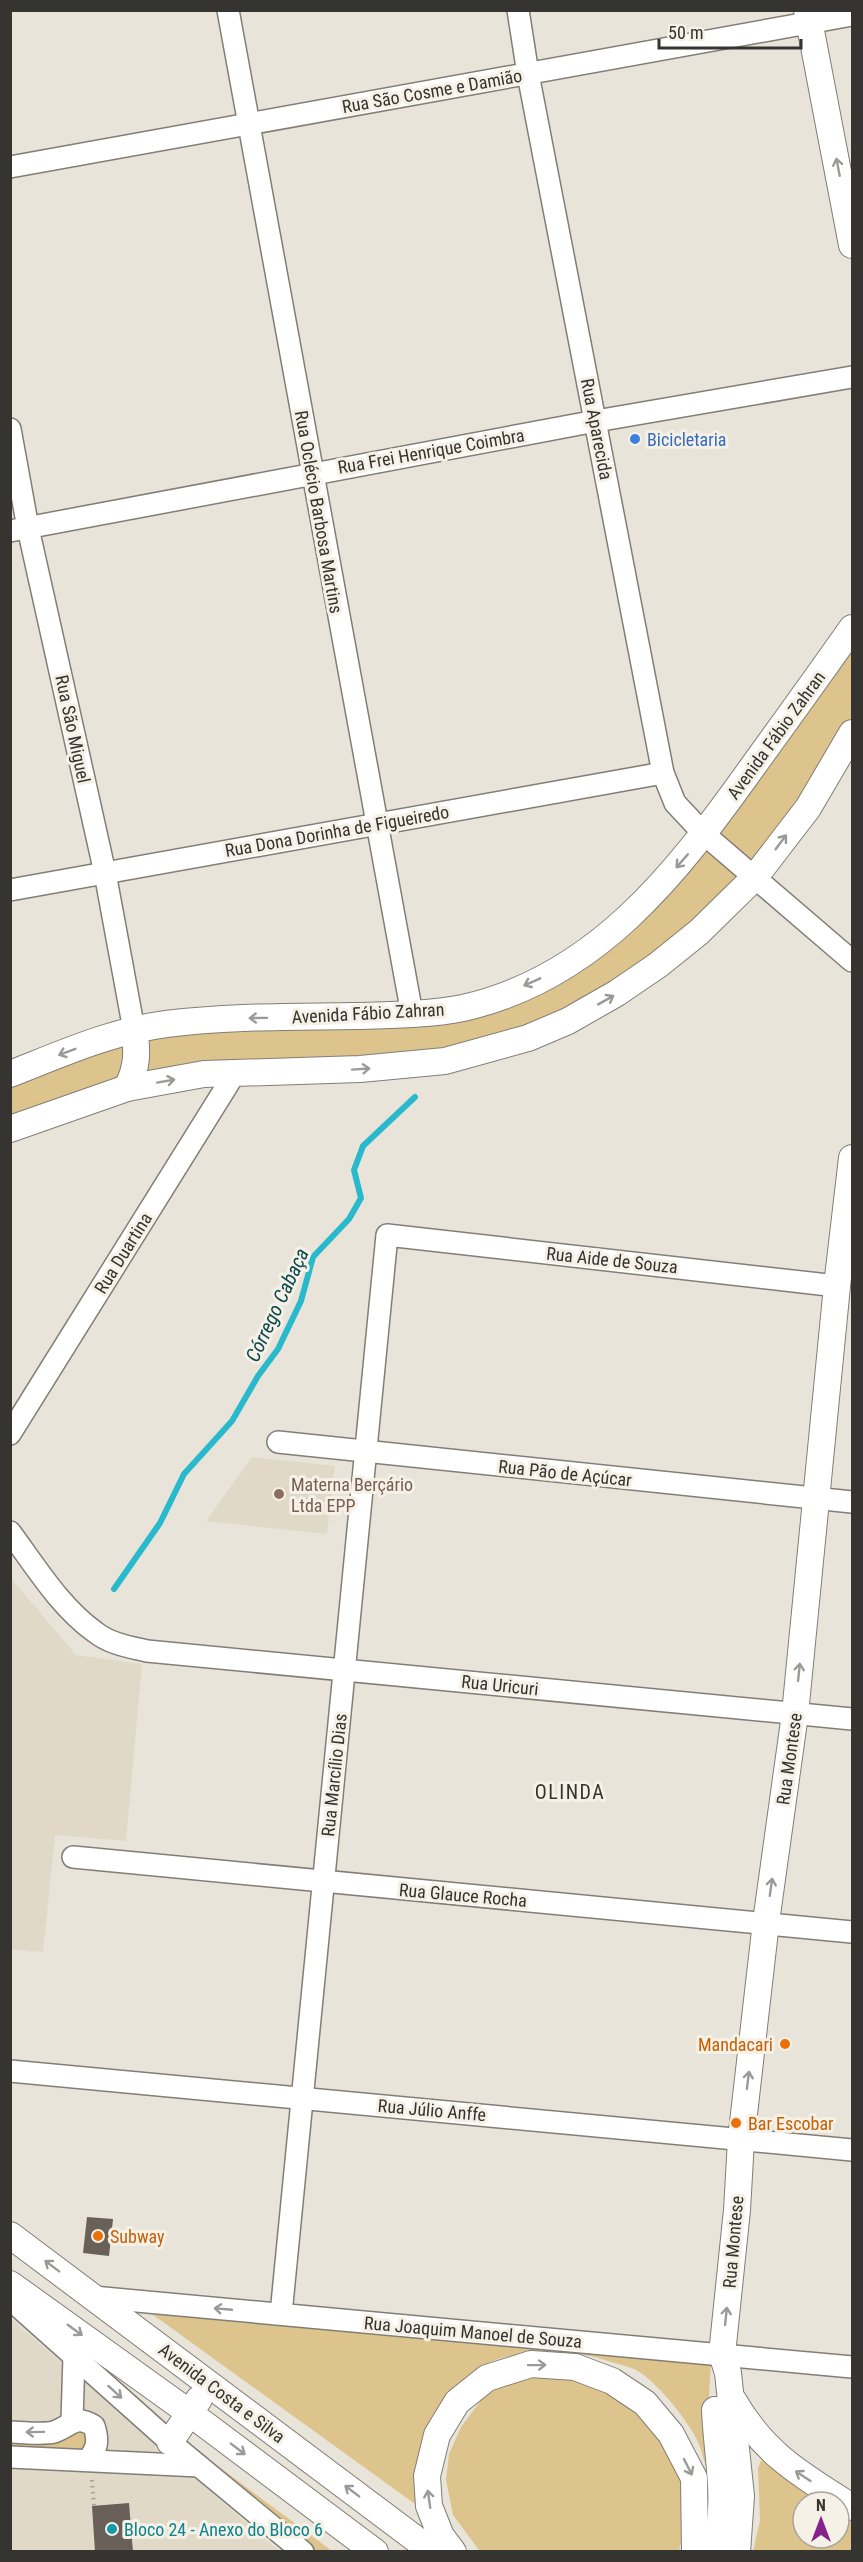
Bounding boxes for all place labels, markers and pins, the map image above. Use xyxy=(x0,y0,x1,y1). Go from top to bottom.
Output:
place label: Bicicletaria xyxy=(647,429,726,450)
marker: Bicicletaria xyxy=(628,432,642,446)
place label: Materna Berçário Ltda EPP xyxy=(291,1474,413,1516)
marker: Materna Berçário Ltda EPP xyxy=(272,1487,286,1501)
place label: Mandacari xyxy=(698,2034,773,2055)
marker: Mandacari xyxy=(778,2037,792,2051)
place label: Bar Escobar xyxy=(748,2113,834,2134)
marker: Bar Escobar xyxy=(729,2116,743,2130)
place label: Subway xyxy=(110,2226,165,2247)
marker: Subway xyxy=(91,2229,105,2243)
place label: Bloco 24 - Anexo do Bloco 6 xyxy=(124,2519,323,2540)
marker: Bloco 24 - Anexo do Bloco 6 xyxy=(105,2522,119,2536)

